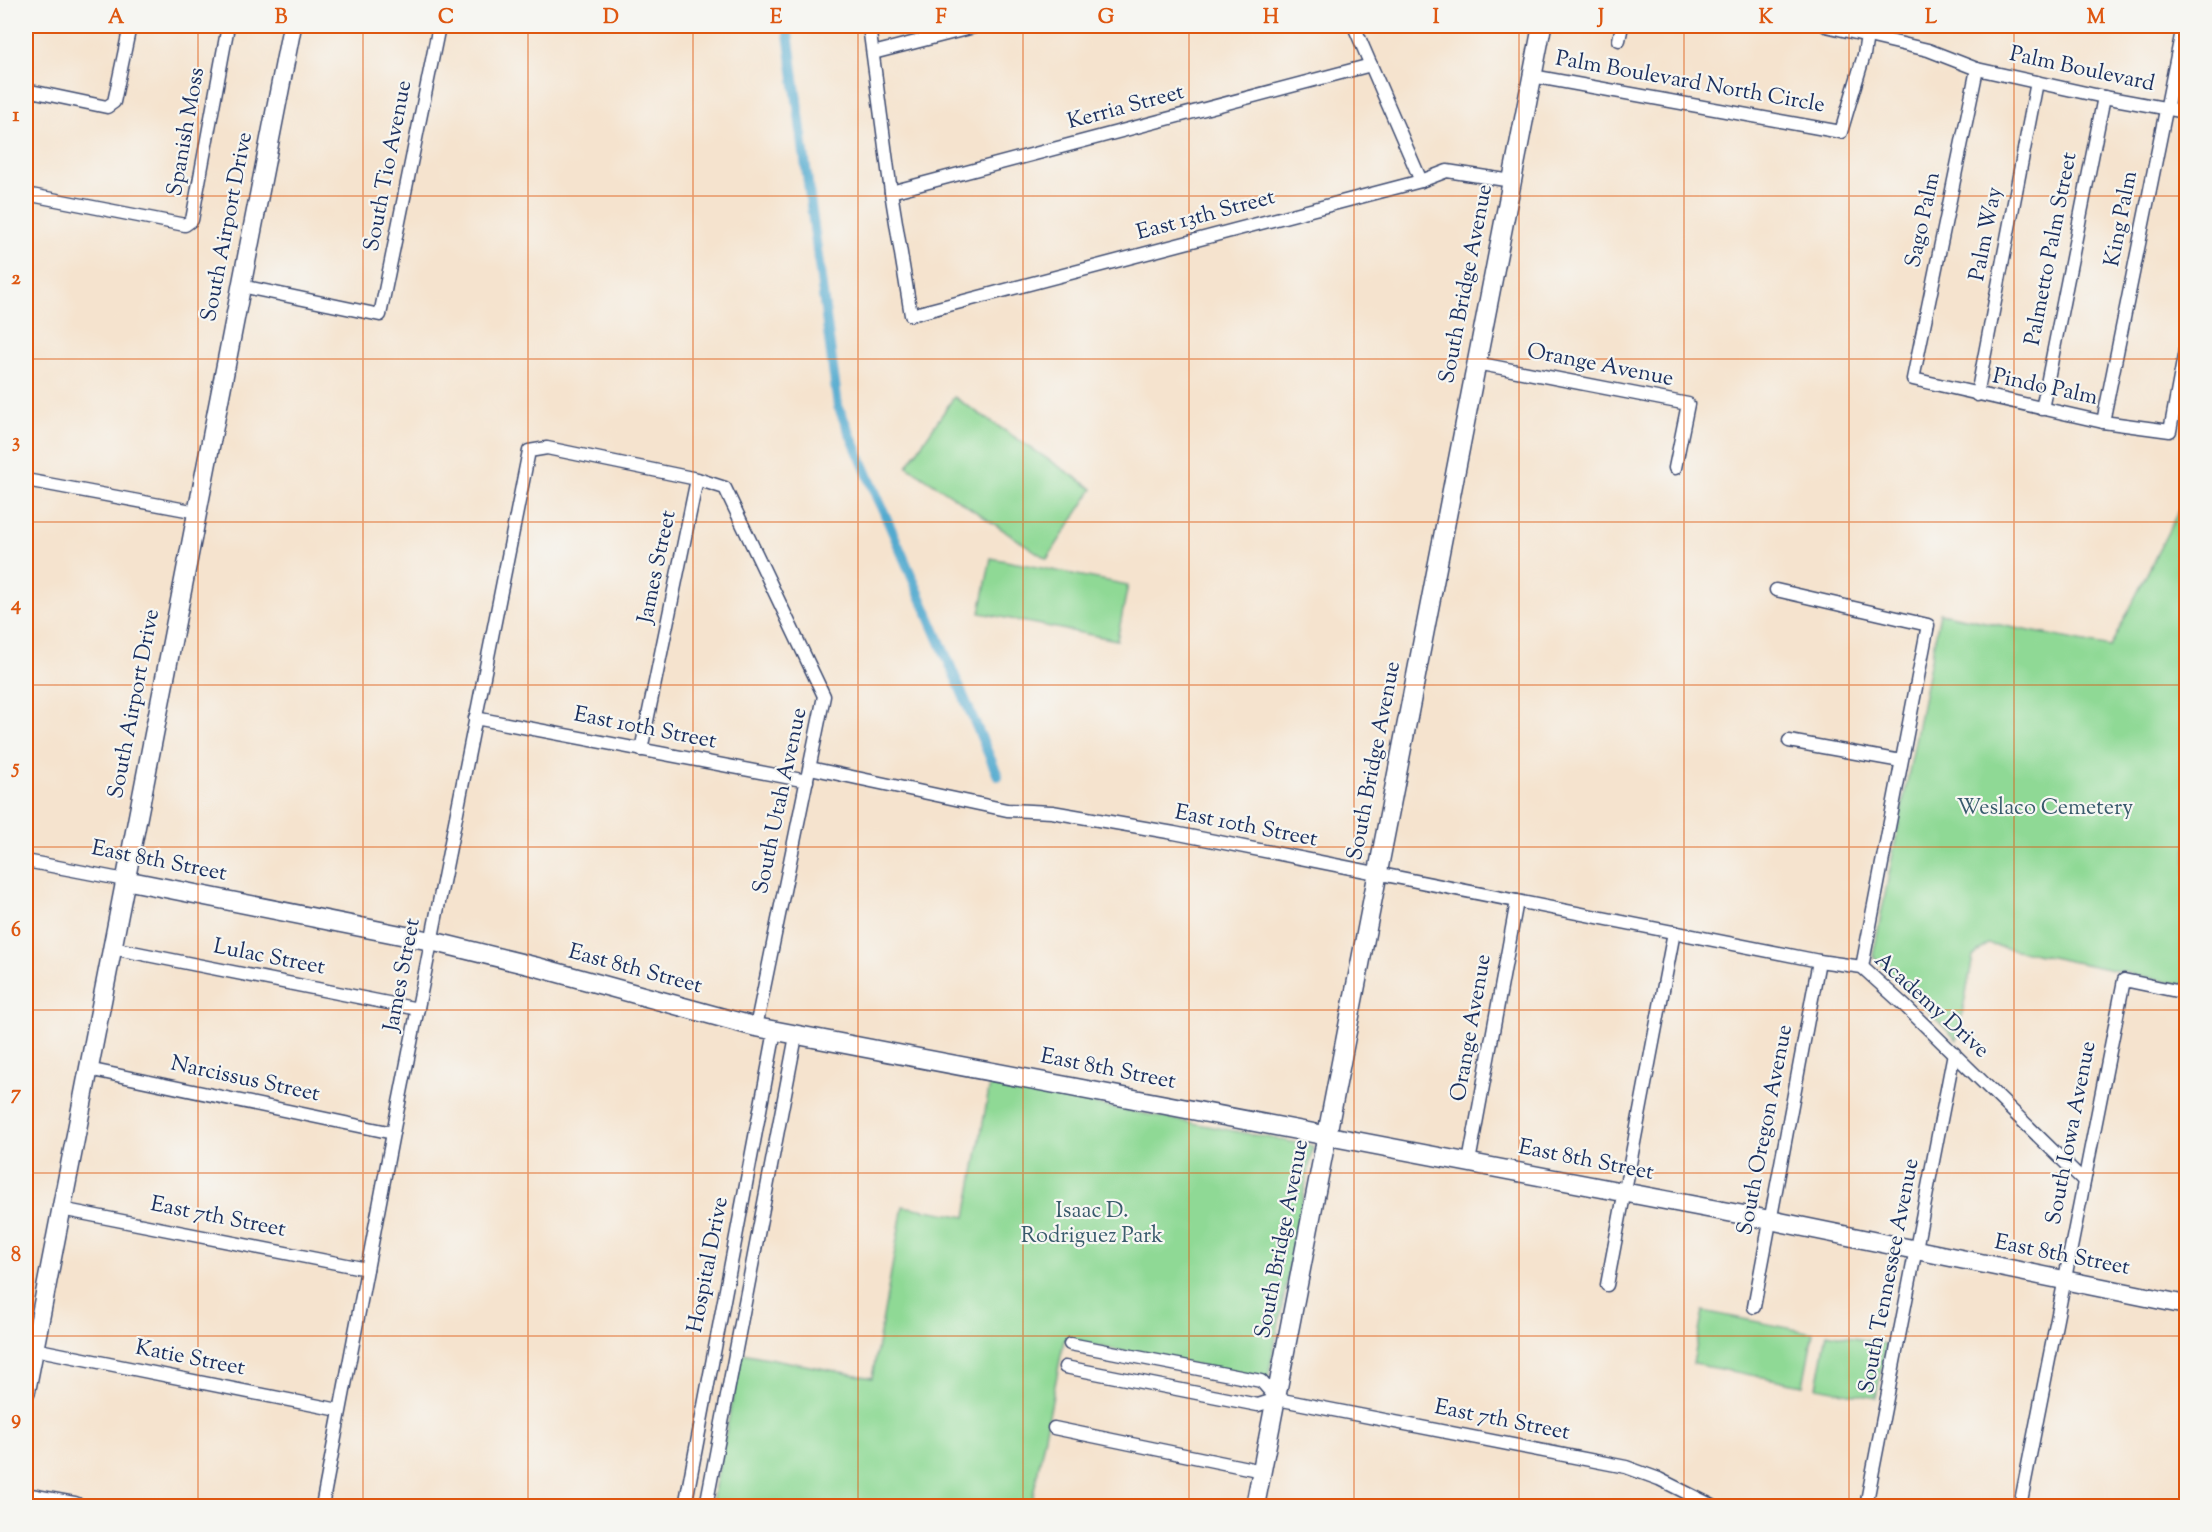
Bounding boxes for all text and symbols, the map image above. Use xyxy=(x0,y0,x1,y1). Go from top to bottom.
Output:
text: A xyxy=(108,4,125,33)
text: B xyxy=(275,4,288,33)
text: C xyxy=(438,4,454,33)
text: D xyxy=(603,4,619,33)
text: E xyxy=(770,4,783,33)
text: F xyxy=(935,4,947,33)
text: G xyxy=(1098,4,1115,33)
text: H xyxy=(1263,4,1279,33)
text: I xyxy=(1433,4,1440,33)
text: J xyxy=(1596,4,1604,33)
text: K xyxy=(1759,4,1774,33)
text: L xyxy=(1925,4,1938,33)
text: M xyxy=(2087,4,2106,33)
street label: Palm Boulevard xyxy=(2006,39,2158,101)
street label: Palm Boulevard North Circle xyxy=(1553,44,1827,122)
street label: Spanish Moss xyxy=(160,65,214,199)
street label: Kerria Street xyxy=(1064,77,1188,139)
street label: South Tio Avenue xyxy=(357,78,421,254)
text: 1 xyxy=(13,102,20,131)
street label: South Airport Drive xyxy=(194,129,262,325)
street label: Palmetto Palm Street xyxy=(2018,149,2087,348)
street label: King Palm xyxy=(2097,168,2147,270)
street label: Sago Palm xyxy=(1898,169,1950,271)
street label: East 13th Street xyxy=(1133,182,1279,250)
street label: South Bridge Avenue xyxy=(1432,182,1502,386)
street label: Palm Way xyxy=(1962,184,2012,284)
text: 2 xyxy=(11,265,21,294)
street label: Orange Avenue xyxy=(1524,336,1676,396)
street label: Pindo Palm xyxy=(1990,361,2100,415)
text: 3 xyxy=(12,428,20,457)
street label: James Street xyxy=(630,507,686,627)
text: 4 xyxy=(10,591,21,620)
street label: South Airport Drive xyxy=(101,606,169,802)
street label: South Bridge Avenue xyxy=(1340,659,1410,863)
street label: East 10th Street xyxy=(571,699,720,759)
street label: South Utah Avenue xyxy=(746,705,816,897)
text: 5 xyxy=(11,754,20,783)
park label: Weslaco Cemetery xyxy=(1957,793,2133,825)
street label: East 10th Street xyxy=(1172,797,1321,857)
street label: East 8th Street xyxy=(89,833,230,891)
street label: James Street xyxy=(376,915,430,1035)
text: 6 xyxy=(11,917,21,946)
street label: Lulac Street xyxy=(210,931,328,985)
street label: East 8th Street xyxy=(565,937,706,1003)
street label: Academy Drive xyxy=(1866,946,1996,1066)
street label: Orange Avenue xyxy=(1443,952,1501,1104)
street label: South Oregon Avenue xyxy=(1730,1022,1802,1238)
street label: South Iowa Avenue xyxy=(2039,1038,2105,1228)
street label: East 8th Street xyxy=(1038,1041,1179,1099)
street label: Narcissus Street xyxy=(167,1049,323,1112)
text: 7 xyxy=(11,1080,22,1109)
street label: East 8th Street xyxy=(1516,1132,1657,1190)
street label: South Bridge Avenue xyxy=(1248,1137,1318,1341)
street label: South Tennessee Avenue xyxy=(1852,1156,1928,1396)
street label: East 7th Street xyxy=(148,1189,289,1247)
street label: Hospital Drive xyxy=(680,1194,738,1336)
park label: Isaac D. Rodriguez Park xyxy=(1021,1196,1163,1253)
street label: East 8th Street xyxy=(1992,1227,2133,1285)
text: 8 xyxy=(11,1242,21,1271)
street label: Katie Street xyxy=(132,1333,248,1385)
street label: East 7th Street xyxy=(1432,1392,1573,1450)
text: 9 xyxy=(11,1405,21,1434)

